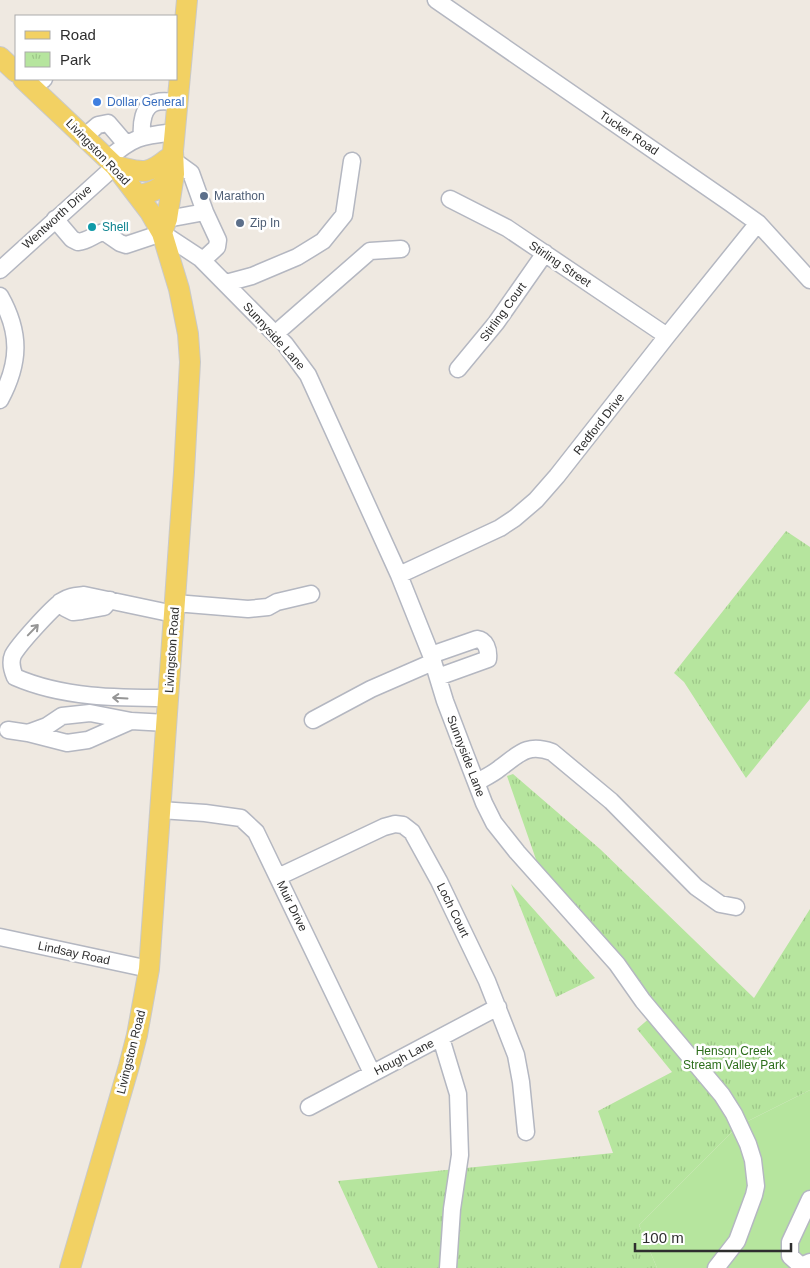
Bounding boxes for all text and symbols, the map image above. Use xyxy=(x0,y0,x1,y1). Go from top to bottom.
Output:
legend xyxy=(15,15,178,80)
text: Road xyxy=(60,26,96,43)
text: Park xyxy=(60,51,91,68)
place label: Dollar General xyxy=(107,95,184,109)
marker: Dollar General xyxy=(91,96,103,108)
street label: Tucker Road xyxy=(597,108,661,158)
street label: Livingston Road xyxy=(63,116,133,188)
street label: Wentworth Drive xyxy=(19,182,95,252)
place label: Marathon xyxy=(214,189,265,203)
marker: Marathon xyxy=(198,190,210,202)
place label: Zip In xyxy=(250,216,280,230)
marker: Zip In xyxy=(234,217,246,229)
place label: Shell xyxy=(102,220,129,234)
marker: Shell xyxy=(86,221,98,233)
street label: Stirling Street xyxy=(526,238,594,290)
street label: Stirling Court xyxy=(477,279,529,344)
street label: Sunnyside Lane xyxy=(240,299,308,373)
street label: Redford Drive xyxy=(571,390,628,457)
street label: Livingston Road xyxy=(162,607,182,693)
one-way arrow xyxy=(27,624,39,636)
one-way arrow xyxy=(112,693,128,702)
street label: Sunnyside Lane xyxy=(444,713,488,799)
street label: Muir Drive xyxy=(274,878,310,934)
street label: Loch Court xyxy=(434,881,472,940)
street label: Lindsay Road xyxy=(37,939,111,967)
street label: Livingston Road xyxy=(114,1009,148,1095)
street label: Hough Lane xyxy=(372,1036,437,1078)
park label: Henson Creek Stream Valley Park xyxy=(683,1044,786,1072)
scale bar xyxy=(635,1220,791,1252)
text: 100 m xyxy=(642,1229,684,1246)

